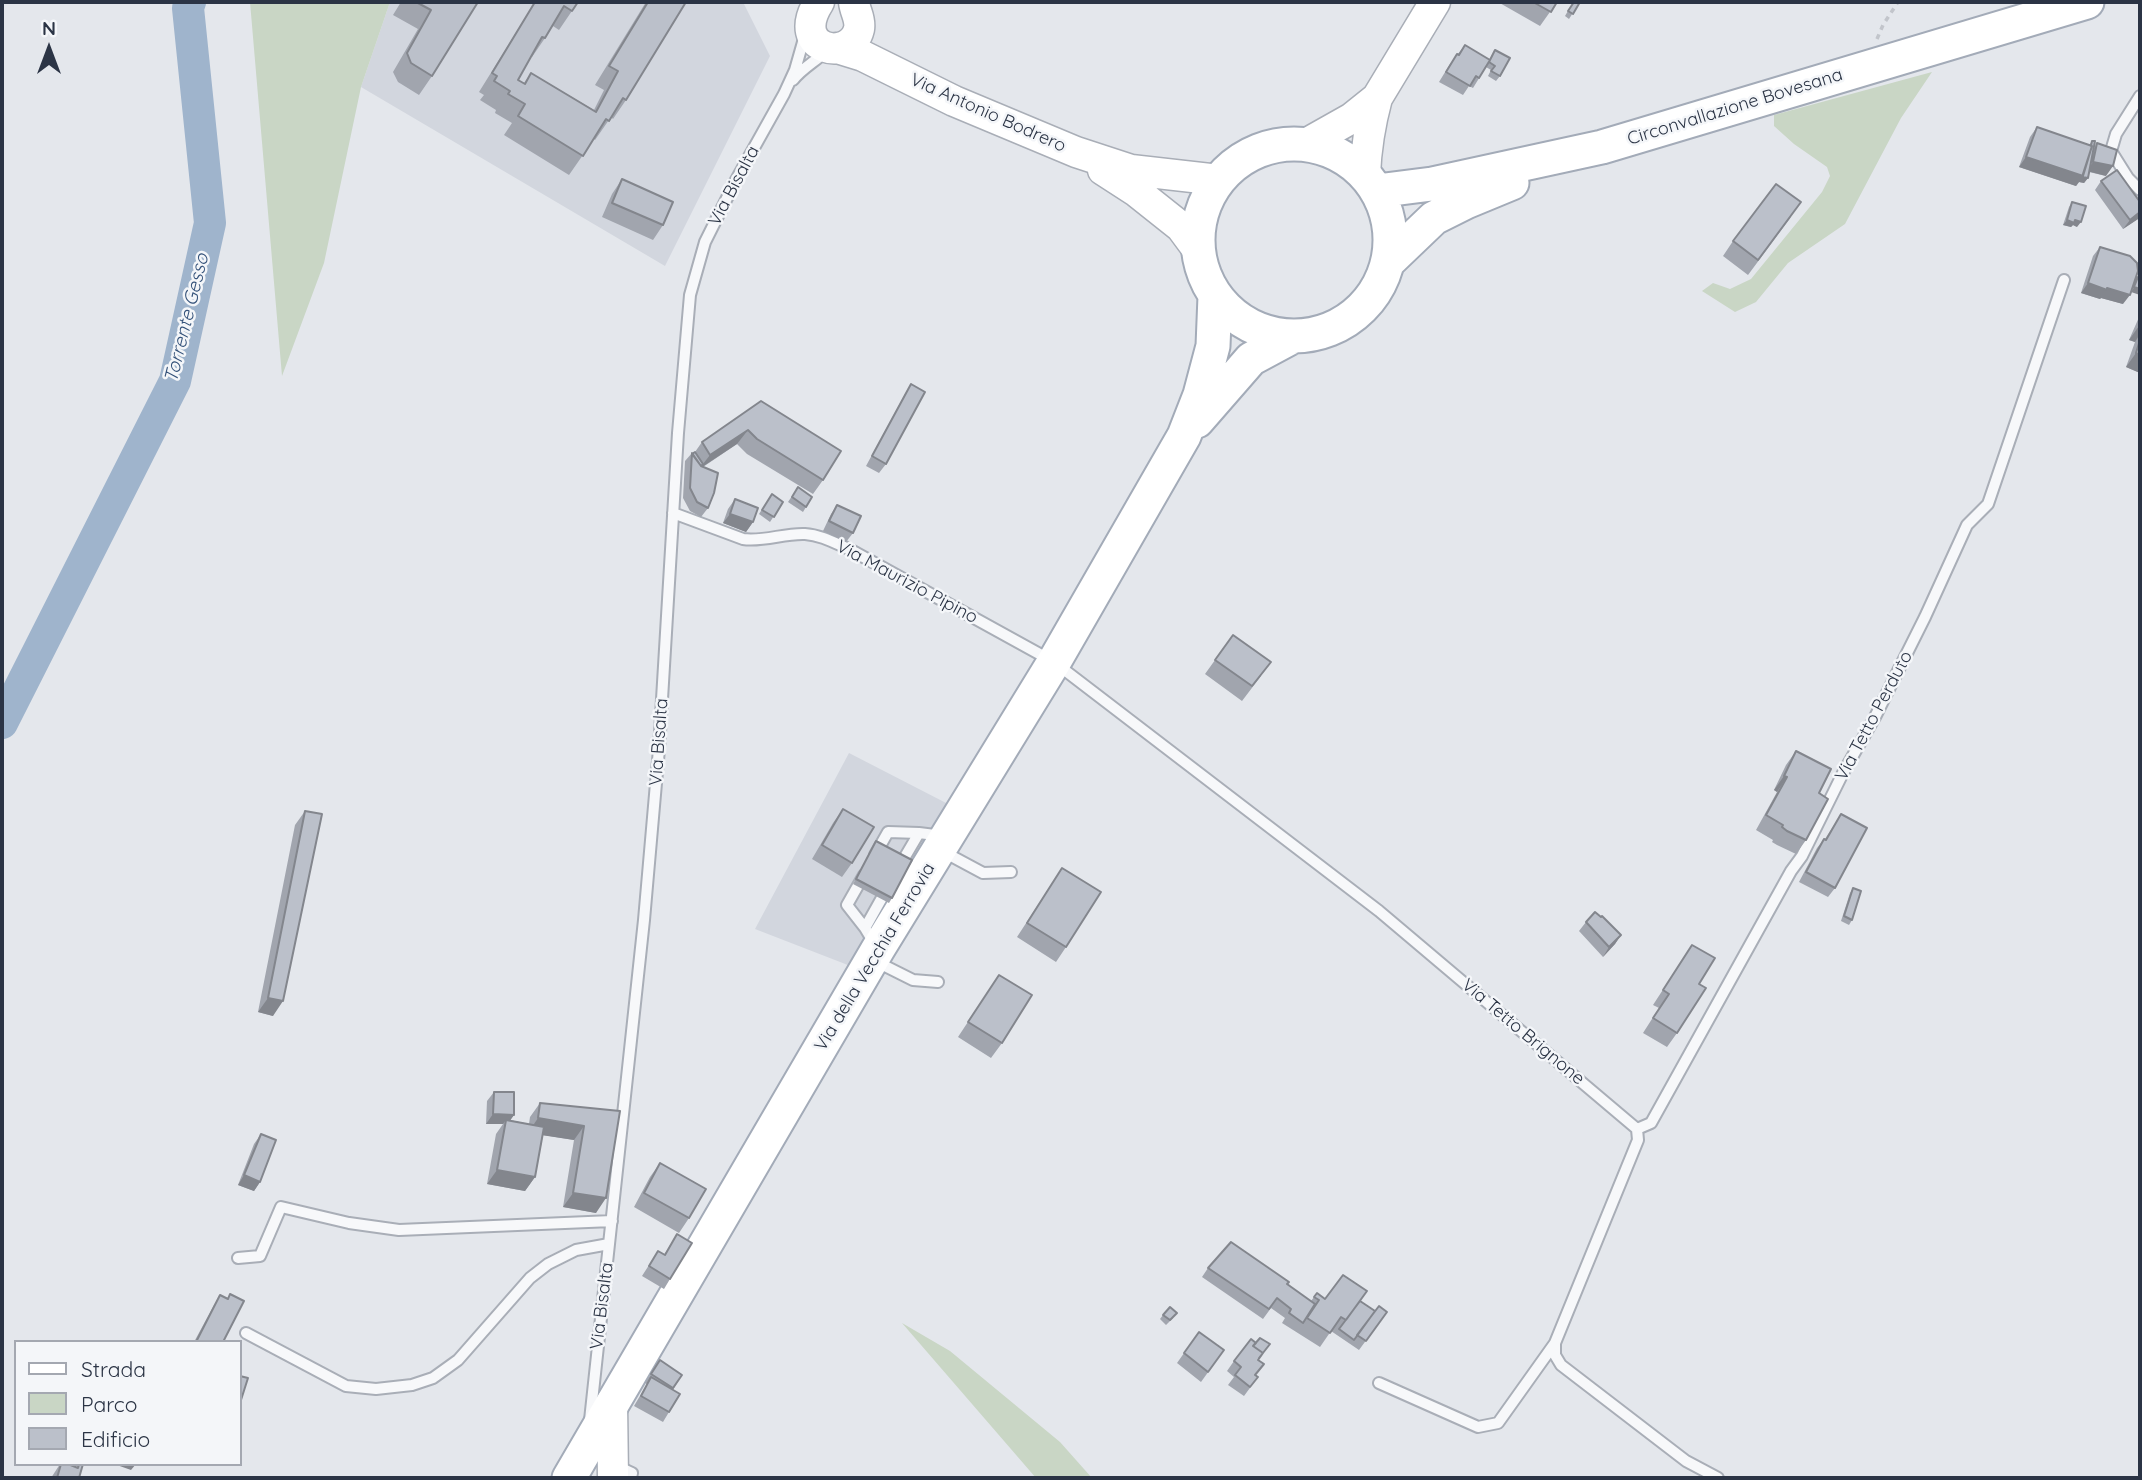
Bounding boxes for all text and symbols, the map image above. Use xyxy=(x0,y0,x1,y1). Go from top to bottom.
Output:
north arrow xyxy=(14,14,84,84)
text: N xyxy=(42,16,56,40)
street label: Circonvallazione Bovesana xyxy=(1625,64,1845,150)
street label: Via Antonio Bodrero xyxy=(907,69,1069,157)
street label: Via Bisalta xyxy=(704,142,764,230)
water label: Torrente Gesso xyxy=(160,251,214,385)
street label: Via Maurizio Pipino xyxy=(833,536,981,628)
street label: Via Tetto Perduto xyxy=(1831,647,1917,785)
street label: Via Bisalta xyxy=(645,697,673,787)
street label: Via della Vecchia Ferrovia xyxy=(810,859,940,1055)
street label: Via Tetto Brignone xyxy=(1457,974,1589,1090)
street label: Via Bisalta xyxy=(586,1261,618,1351)
legend xyxy=(14,1340,242,1466)
text: Strada xyxy=(81,1356,146,1382)
text: Parco xyxy=(81,1391,137,1417)
text: Edificio xyxy=(81,1426,150,1452)

